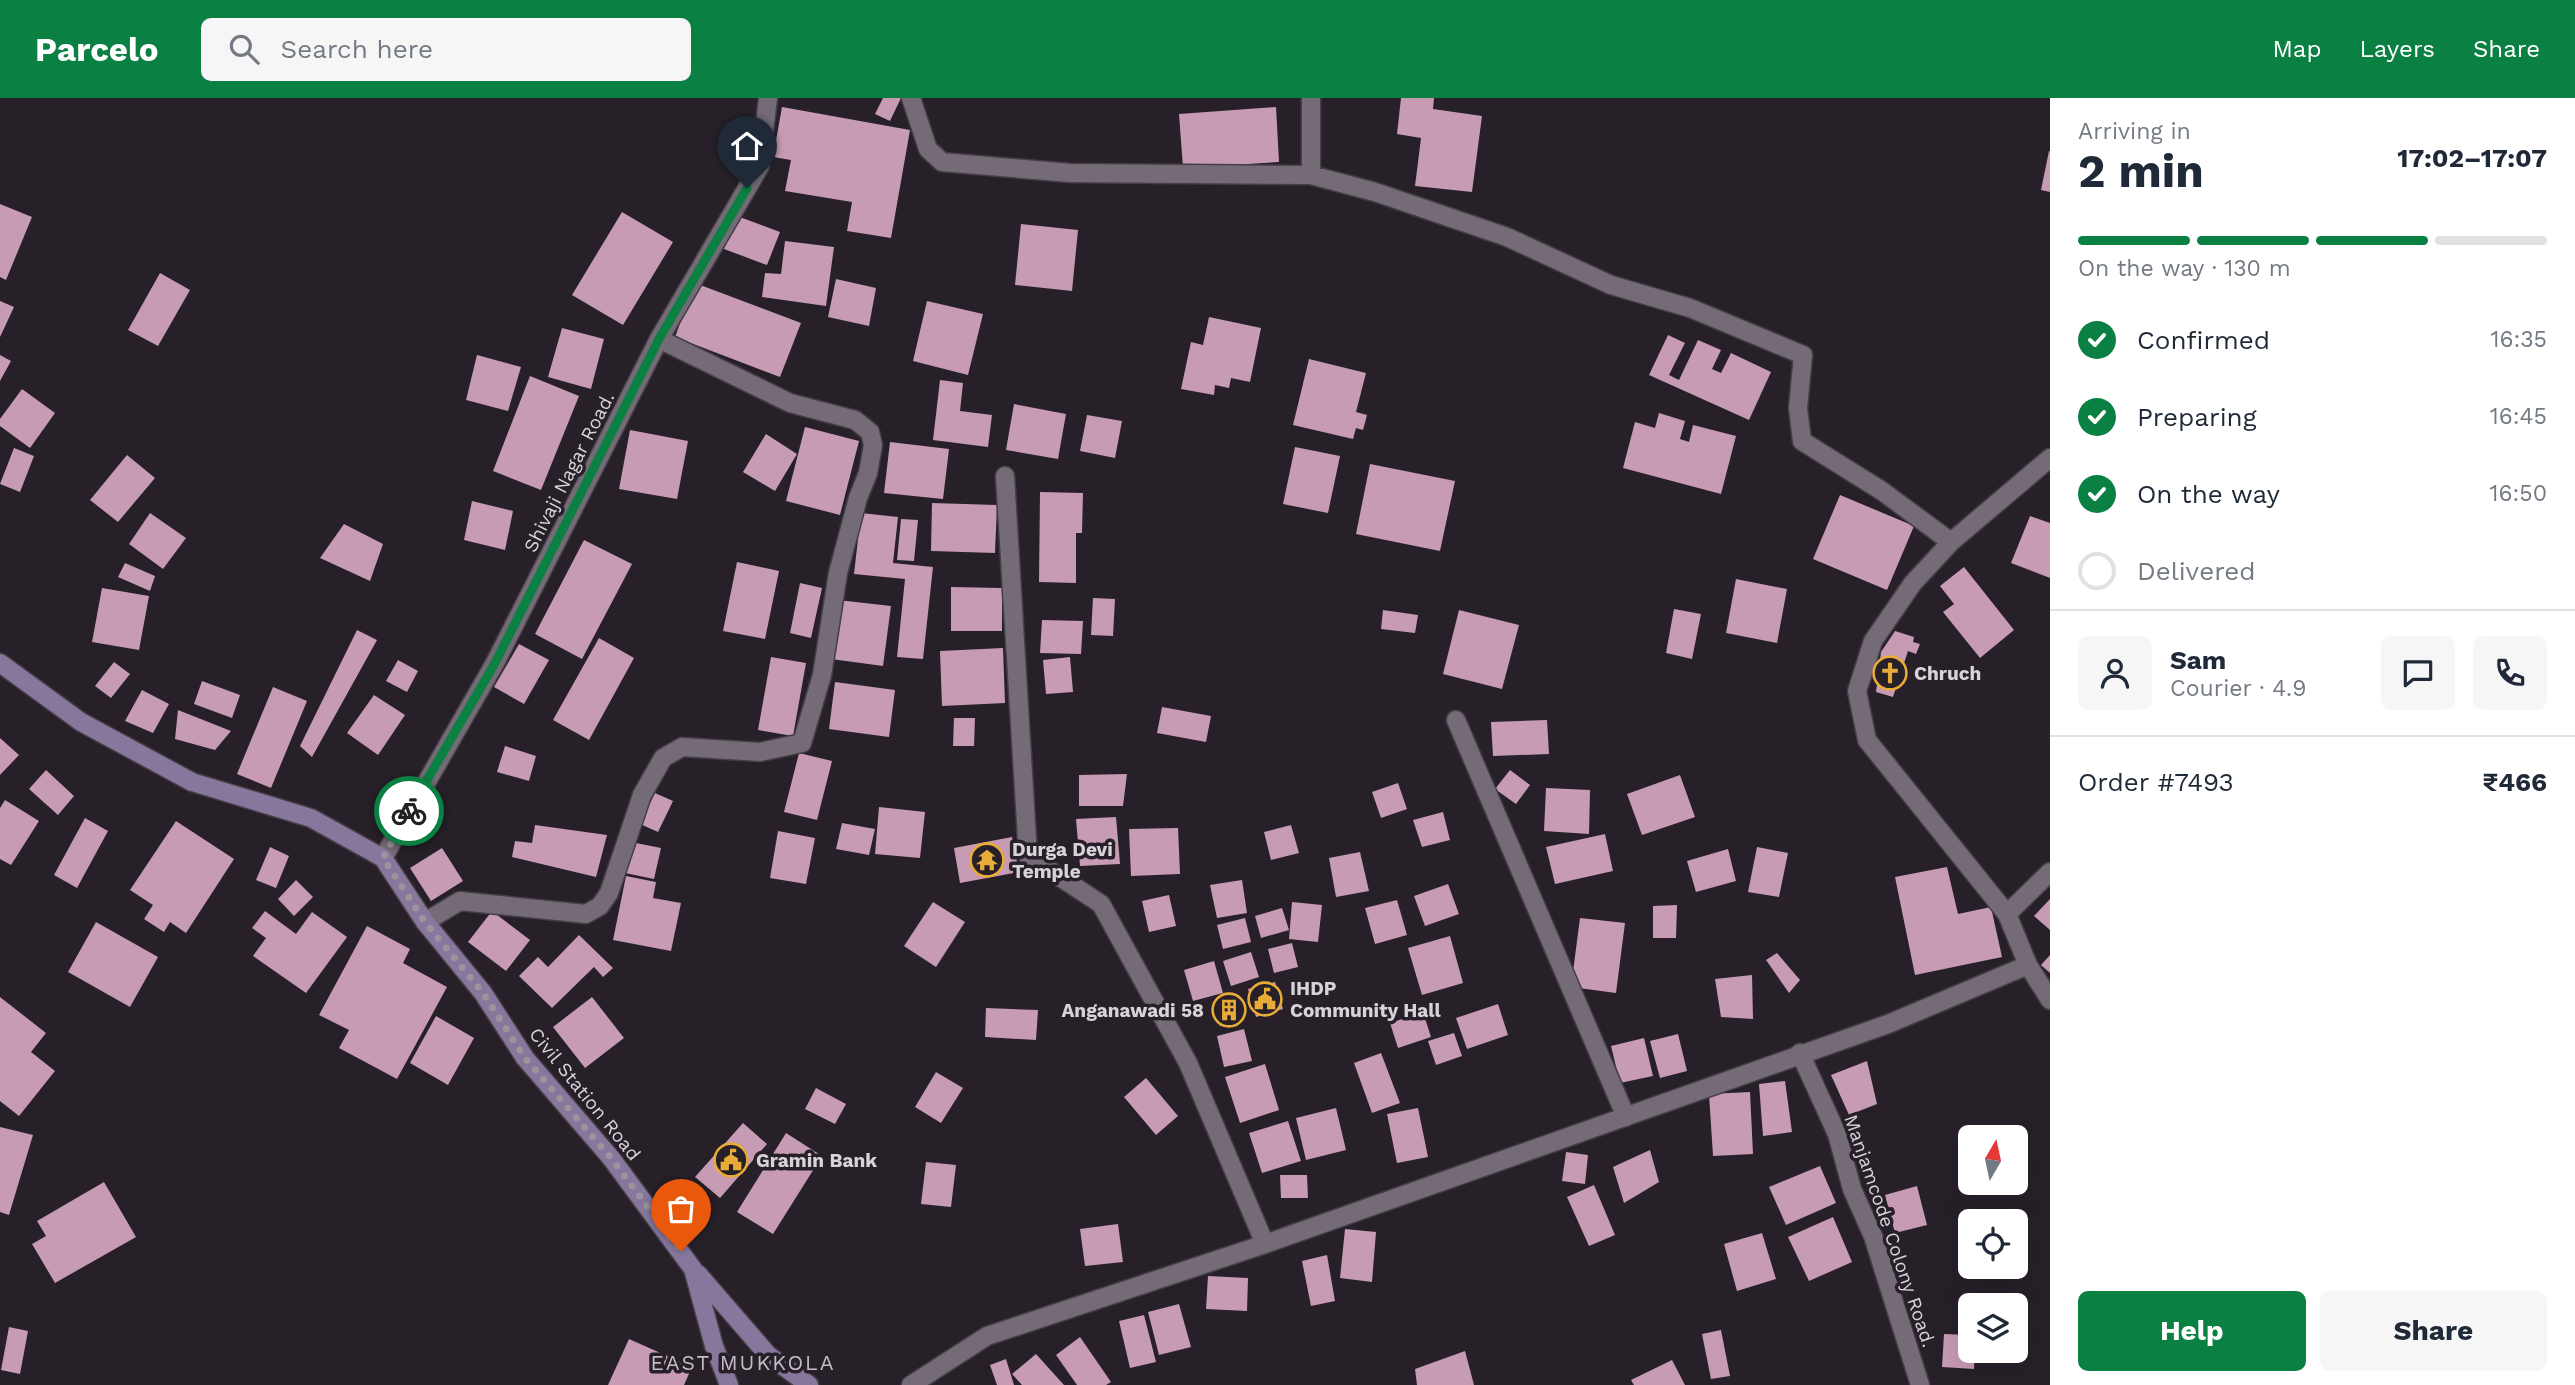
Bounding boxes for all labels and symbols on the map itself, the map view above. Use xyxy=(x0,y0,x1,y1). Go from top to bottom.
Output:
pin xyxy=(717,116,777,188)
street label: Shivaji Nagar Road. xyxy=(519,388,619,556)
church icon: Chruch xyxy=(1871,654,1909,692)
place label: Chruch xyxy=(1914,662,1981,685)
courier xyxy=(374,776,444,846)
place label: Durga Devi Temple xyxy=(1012,838,1113,883)
temple icon: Durga Devi Temple xyxy=(968,841,1006,879)
place label: IHDP Community Hall xyxy=(1290,977,1441,1022)
public building icon: IHDP Community Hall xyxy=(1246,980,1284,1018)
building icon: Anganawadi 58 xyxy=(1210,991,1248,1029)
place label: Anganawadi 58 xyxy=(1061,999,1204,1022)
street label: Civil Station Road xyxy=(524,1023,646,1165)
street label: Manjamcode Colony Road. xyxy=(1839,1112,1941,1350)
north arrow xyxy=(1958,1125,2028,1195)
public building icon: Gramin Bank xyxy=(712,1141,750,1179)
place label: Gramin Bank xyxy=(756,1149,877,1172)
pin xyxy=(651,1179,711,1251)
district label: EAST MUKKOLA xyxy=(650,1350,836,1375)

